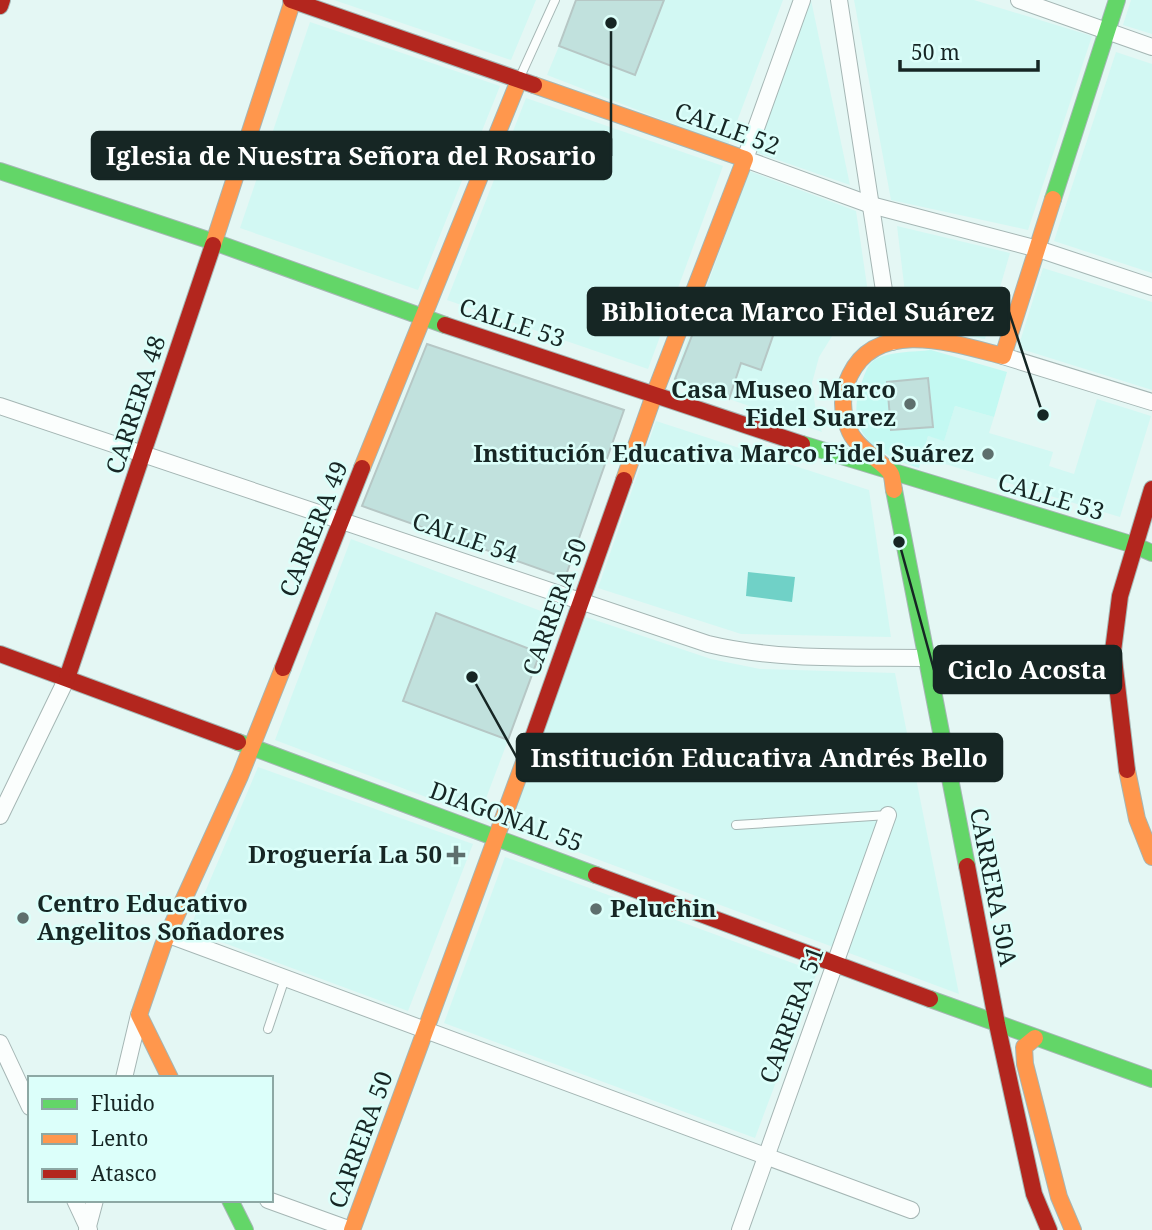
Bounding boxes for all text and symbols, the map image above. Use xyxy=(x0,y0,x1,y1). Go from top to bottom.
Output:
scale bar xyxy=(900,28,1038,72)
text: 50 m xyxy=(911,38,960,66)
street label: CALLE 52 xyxy=(670,93,785,162)
callout: Iglesia de Nuestra Señora del Rosario xyxy=(92,132,611,179)
text: Iglesia de Nuestra Señora del Rosario xyxy=(106,137,596,173)
callout: Biblioteca Marco Fidel Suárez xyxy=(588,288,1009,335)
street label: CALLE 53 xyxy=(455,289,570,354)
text: Biblioteca Marco Fidel Suárez xyxy=(602,293,994,329)
street label: CARRERA 48 xyxy=(97,331,172,478)
place label: Casa Museo Marco Fidel Suarez xyxy=(671,372,896,433)
marker: Casa Museo Marco Fidel Suarez xyxy=(902,396,918,412)
place label: Institución Educativa Marco Fidel Suárez xyxy=(473,436,974,469)
marker: Institución Educativa Marco Fidel Suárez xyxy=(980,446,996,462)
street label: CARRERA 49 xyxy=(270,456,355,601)
street label: CALLE 53 xyxy=(994,464,1109,527)
street label: CALLE 54 xyxy=(408,503,523,570)
street label: CARRERA 50 xyxy=(513,533,594,680)
callout: Ciclo Acosta xyxy=(934,646,1121,693)
text: Ciclo Acosta xyxy=(947,651,1107,687)
callout: Institución Educativa Andrés Bello xyxy=(517,734,1002,781)
text: Institución Educativa Andrés Bello xyxy=(530,739,988,775)
street label: DIAGONAL 55 xyxy=(425,773,588,859)
street label: CARRERA 50A xyxy=(963,805,1026,969)
place label: Droguería La 50 xyxy=(248,837,442,870)
marker: Droguería La 50 xyxy=(448,847,464,863)
place label: Centro Educativo Angelitos Soñadores xyxy=(37,886,285,947)
place label: Peluchin xyxy=(610,891,717,924)
marker: Peluchin xyxy=(588,901,604,917)
marker: Centro Educativo Angelitos Soñadores xyxy=(15,910,31,926)
street label: CARRERA 51 xyxy=(750,941,831,1088)
street label: CARRERA 50 xyxy=(319,1066,400,1213)
legend xyxy=(28,1076,273,1202)
text: Fluido xyxy=(91,1089,155,1117)
text: Lento xyxy=(91,1124,148,1152)
text: Atasco xyxy=(91,1159,157,1187)

